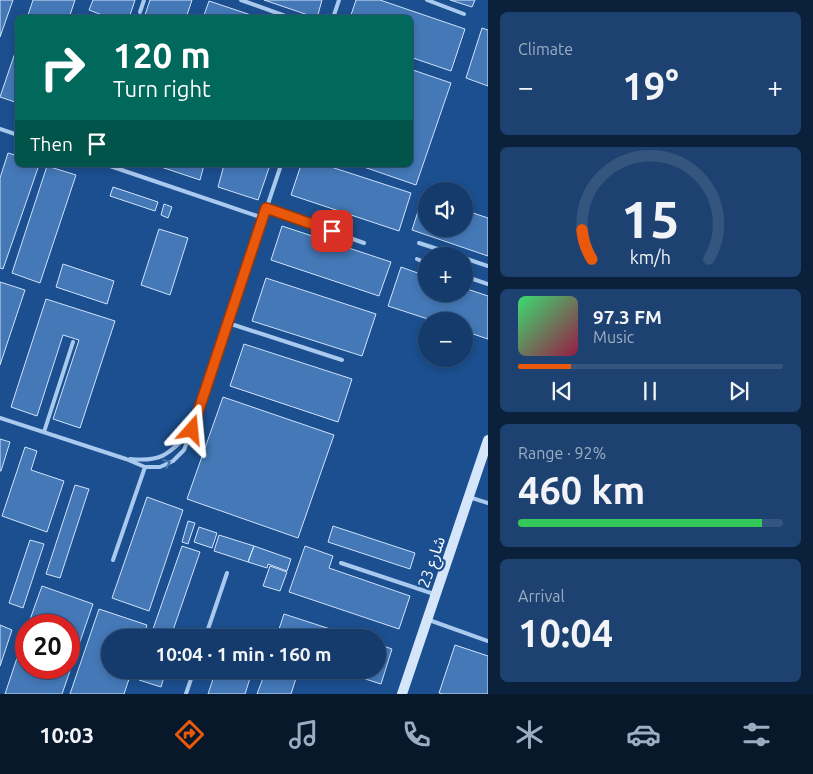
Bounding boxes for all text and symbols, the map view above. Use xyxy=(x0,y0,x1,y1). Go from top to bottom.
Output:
icon: right xyxy=(30,35,95,100)
text: 120 m xyxy=(113,35,211,75)
text: Climate xyxy=(518,40,573,58)
text: 19° xyxy=(622,65,679,107)
text: − xyxy=(518,71,534,102)
text: + xyxy=(767,71,783,102)
text: Turn right xyxy=(113,76,211,101)
icon: arrive xyxy=(83,130,111,158)
text: Then xyxy=(30,133,73,155)
map controls xyxy=(418,182,473,367)
button: sound xyxy=(418,182,473,237)
text: 15 xyxy=(621,190,680,248)
pin xyxy=(311,210,353,252)
icon: arrive xyxy=(318,217,346,245)
button: + xyxy=(418,247,473,302)
text: km/h xyxy=(630,247,671,267)
text: 97.3 FM xyxy=(593,306,662,328)
button: − xyxy=(418,312,473,367)
text: Music xyxy=(593,328,634,346)
icon: previous xyxy=(548,377,576,405)
icon: pause xyxy=(636,377,664,405)
icon: next xyxy=(725,377,753,405)
position arrow xyxy=(165,403,217,455)
text: Range · 92% xyxy=(518,444,606,462)
one-way arrow xyxy=(162,459,171,470)
text: 460 km xyxy=(518,469,645,511)
street label: شارع 23 xyxy=(414,534,452,591)
text: Arrival xyxy=(518,587,565,605)
text: 10:04 xyxy=(518,612,613,654)
speed limit sign: 20 xyxy=(15,614,80,679)
text: 10:04 · 1 min · 160 m xyxy=(156,643,331,665)
icon: directions xyxy=(172,717,207,752)
icon: music xyxy=(286,717,321,752)
icon: phone xyxy=(399,717,434,752)
icon: climate xyxy=(512,717,547,752)
icon: car xyxy=(626,717,661,752)
icon: filters xyxy=(739,717,774,752)
text: 10:03 xyxy=(39,722,94,747)

